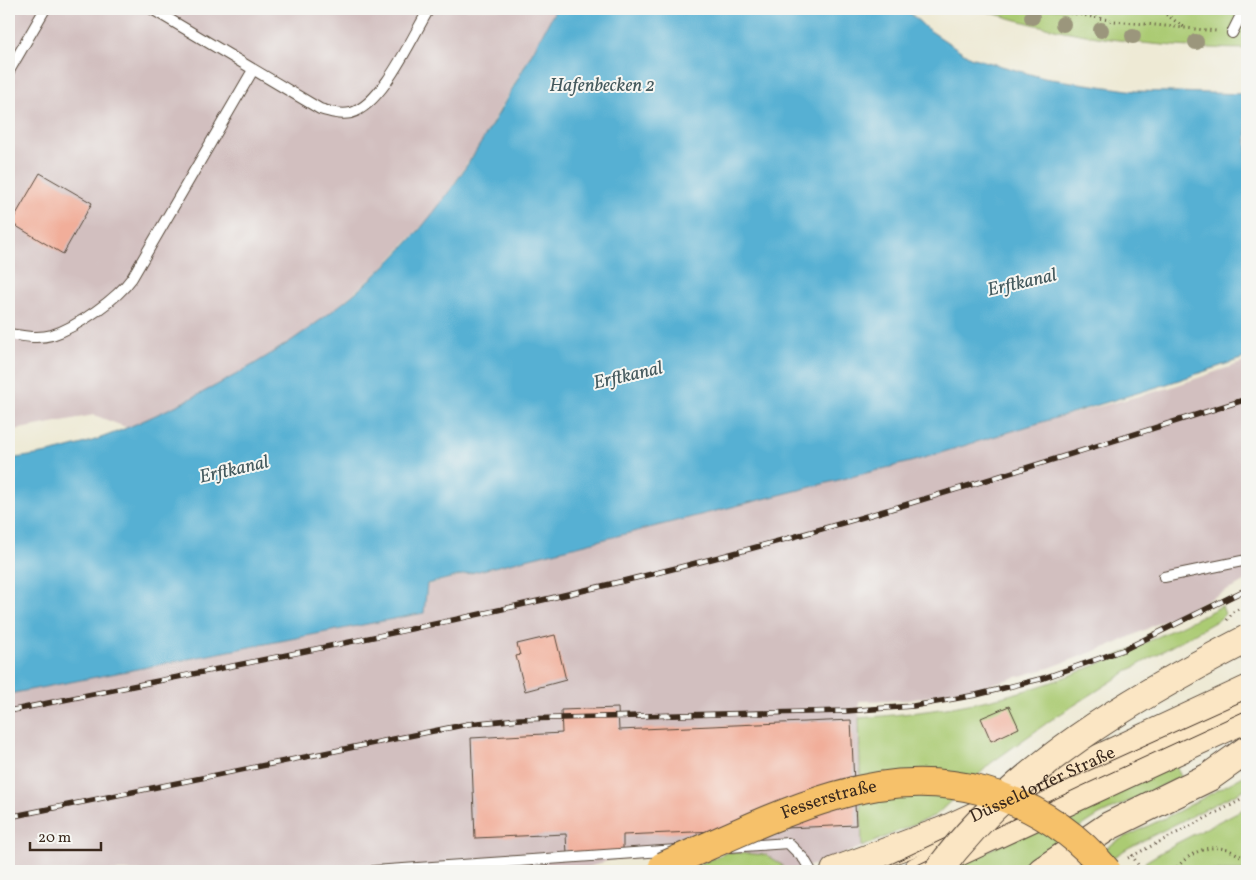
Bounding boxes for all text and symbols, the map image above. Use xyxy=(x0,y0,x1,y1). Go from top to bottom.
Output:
water label: Hafenbecken 2 xyxy=(549,73,655,99)
water label: Erftkanal xyxy=(985,262,1060,304)
water label: Erftkanal xyxy=(591,355,666,397)
water label: Erftkanal xyxy=(197,449,272,491)
street label: Düsseldorfer Straße xyxy=(966,740,1120,829)
street label: Fesserstraße xyxy=(777,774,879,826)
scale bar xyxy=(30,820,101,852)
text: 20 m xyxy=(38,828,71,849)

